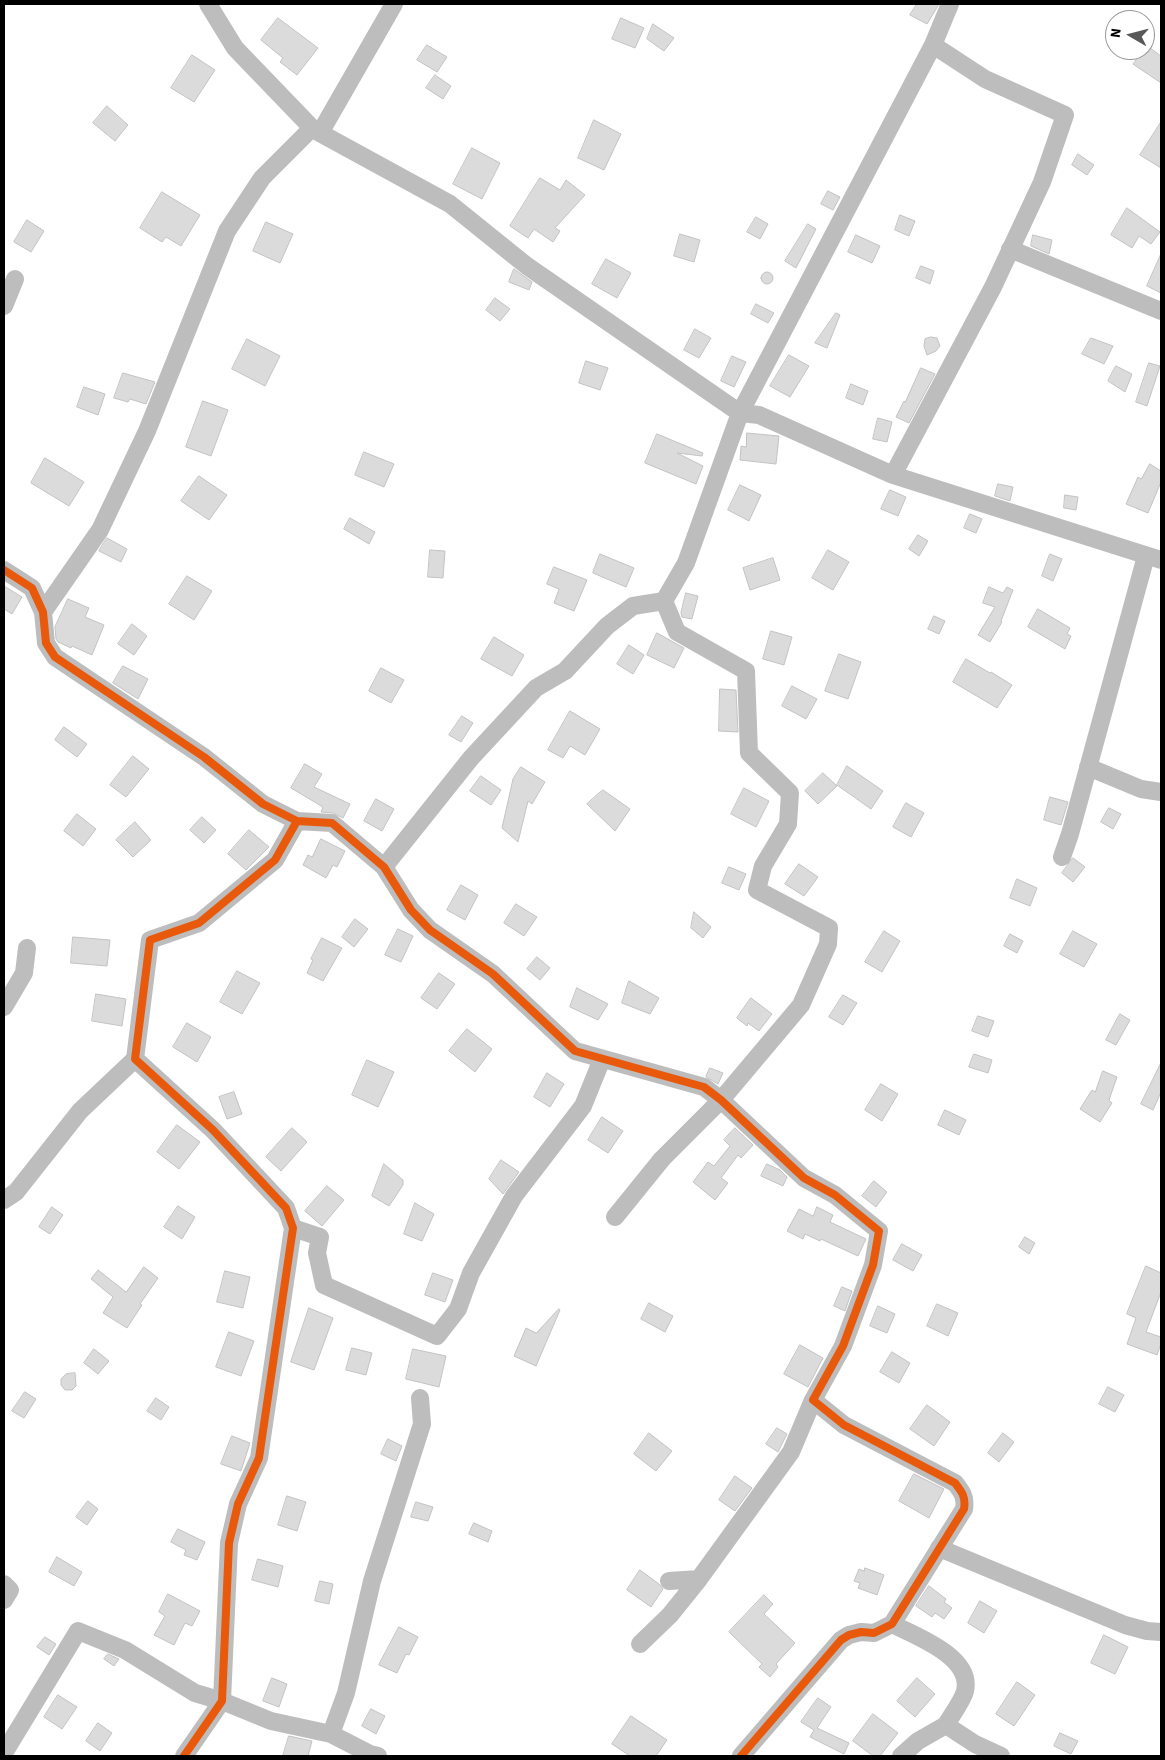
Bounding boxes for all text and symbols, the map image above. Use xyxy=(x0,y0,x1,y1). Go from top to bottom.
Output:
north arrow xyxy=(1105,10,1155,60)
text: N xyxy=(1106,27,1127,39)

